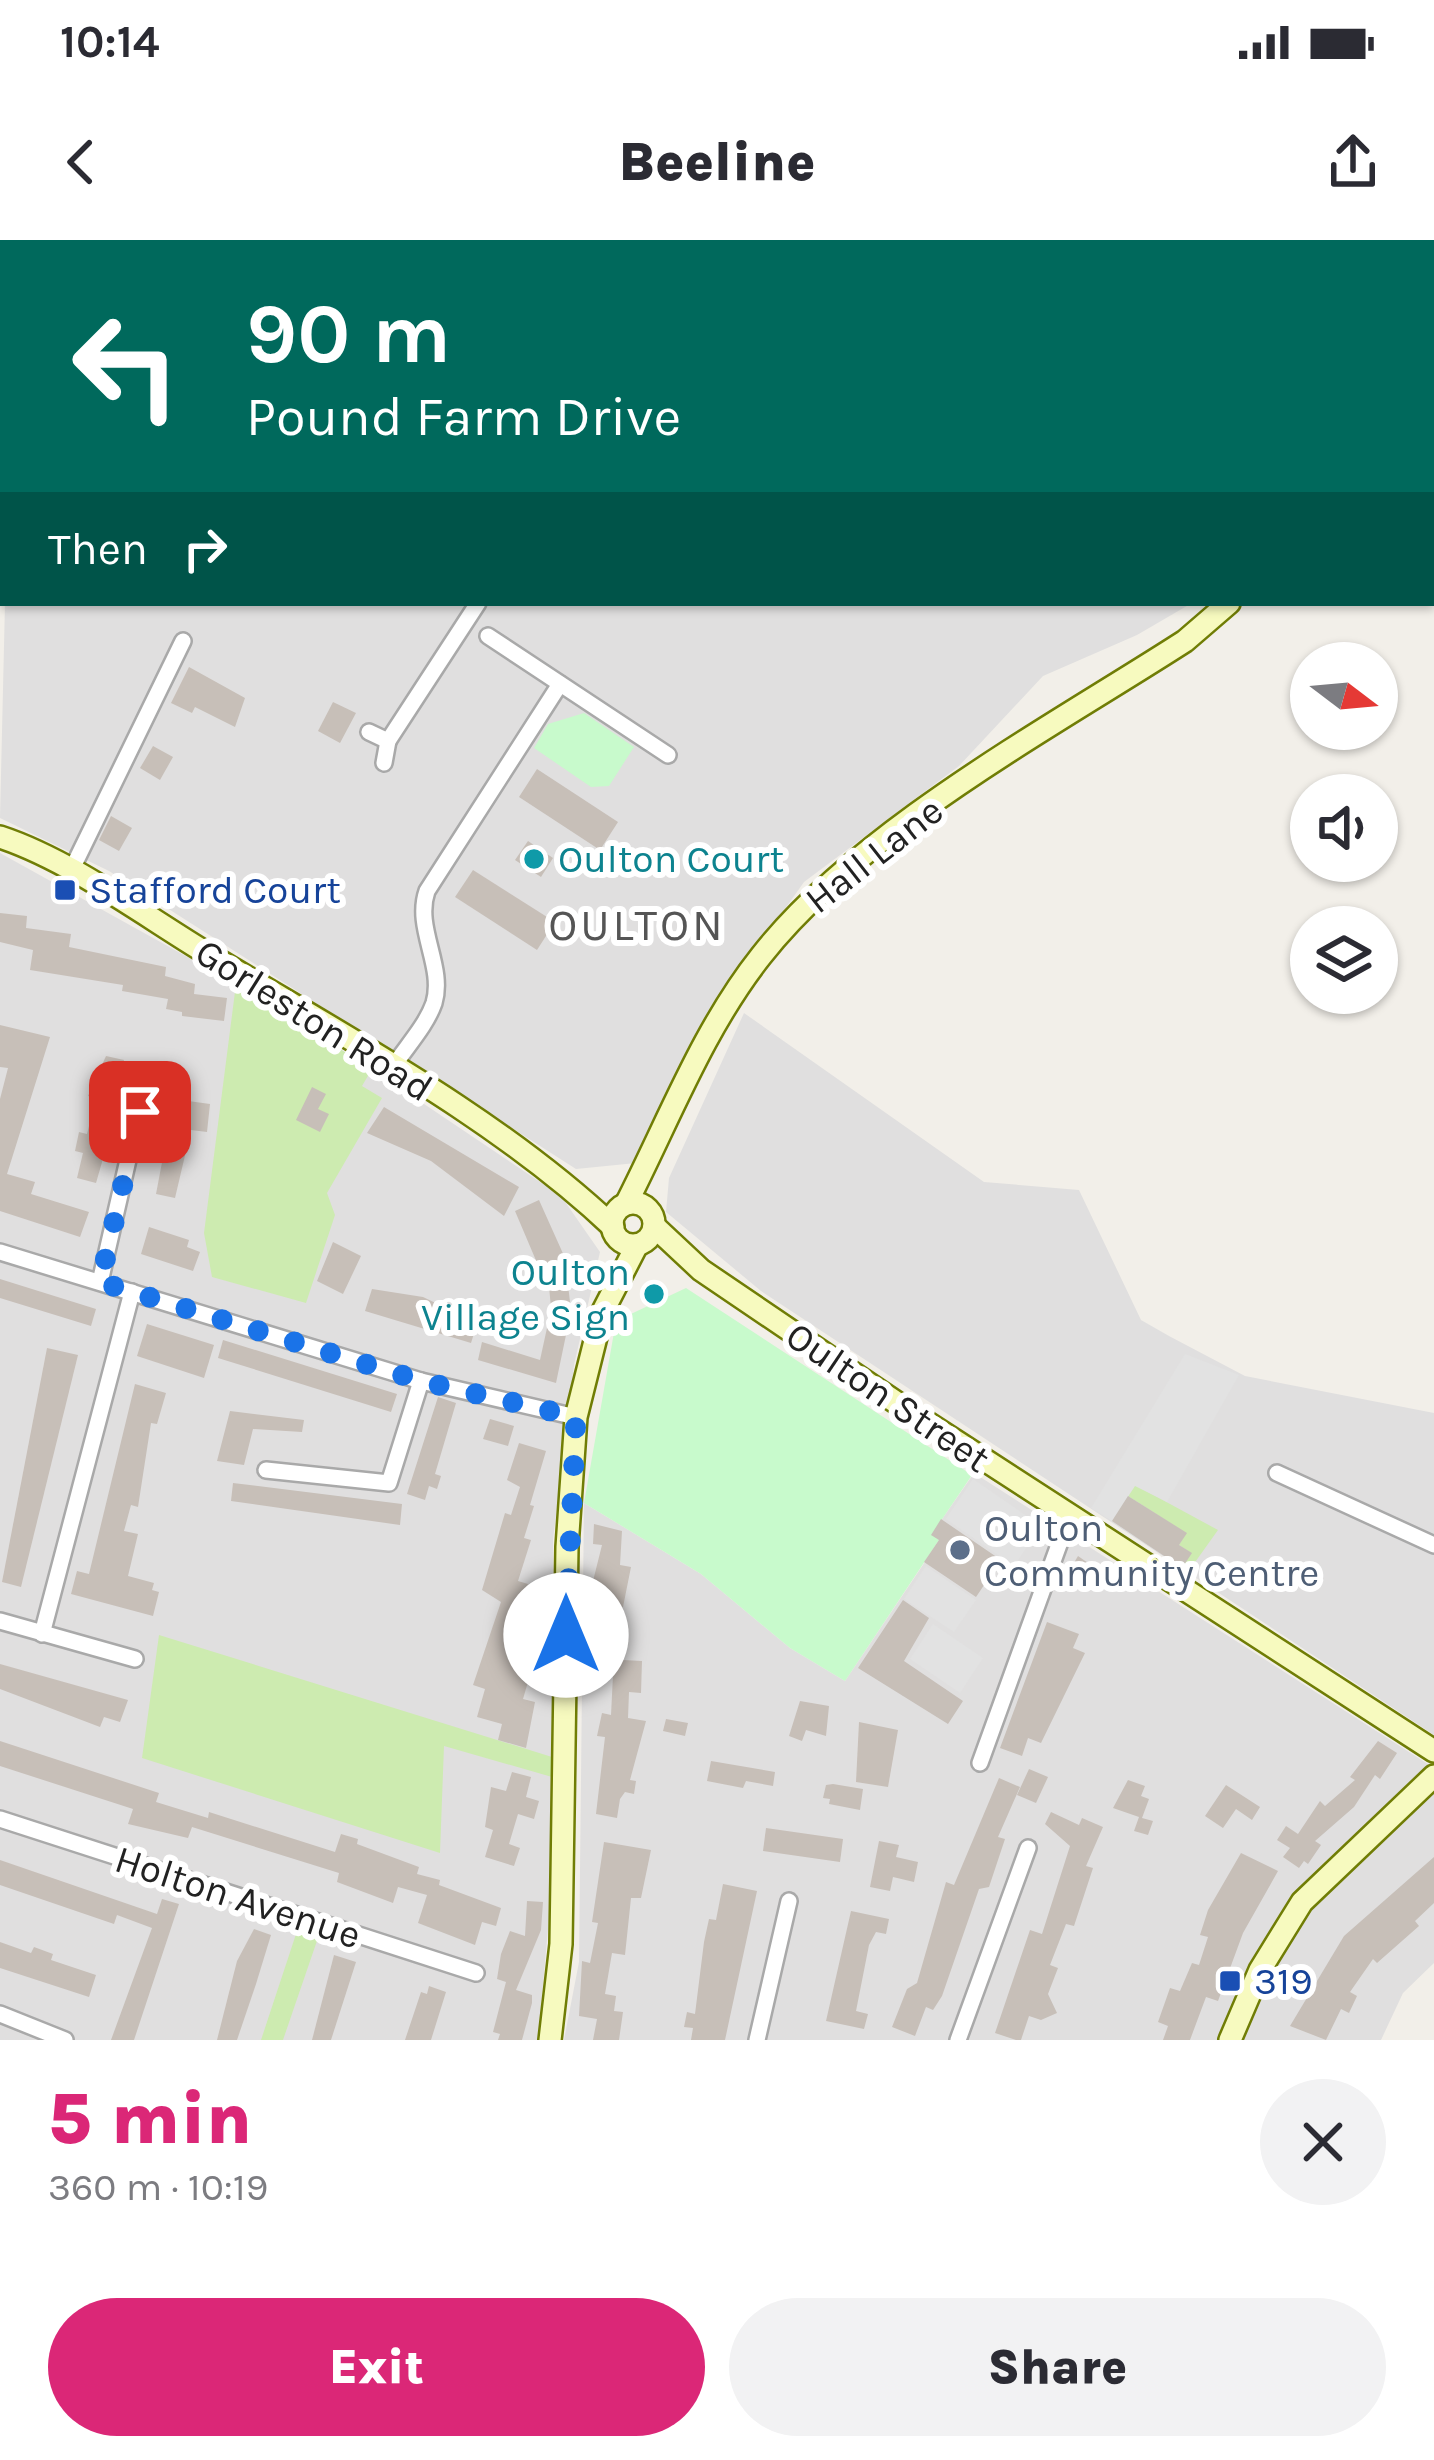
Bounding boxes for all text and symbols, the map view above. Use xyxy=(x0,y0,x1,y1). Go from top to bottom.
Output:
text: 10:14 xyxy=(60,16,159,68)
icon: back xyxy=(48,129,114,195)
icon: share xyxy=(1320,129,1386,195)
text: Beeline xyxy=(618,130,816,194)
text: 90 m xyxy=(246,285,451,383)
icon: left xyxy=(48,288,204,444)
text: Pound Farm Drive xyxy=(246,385,681,449)
icon: right xyxy=(172,516,238,582)
text: Then xyxy=(48,523,148,575)
north arrow xyxy=(1290,642,1398,750)
map controls xyxy=(1290,642,1398,1014)
button: sound xyxy=(1290,774,1398,882)
street label: Hall Lane xyxy=(796,787,952,923)
place label: Oulton Court xyxy=(558,836,784,882)
marker: Oulton Court xyxy=(521,846,547,872)
place label: Stafford Court xyxy=(89,867,341,913)
marker: Stafford Court xyxy=(52,877,78,903)
district label: OULTON xyxy=(548,899,726,951)
button: layers xyxy=(1290,906,1398,1014)
street label: Gorleston Road xyxy=(187,929,441,1111)
pin xyxy=(89,1061,191,1163)
icon: arrive xyxy=(107,1079,173,1145)
place label: Oulton Village Sign xyxy=(421,1249,630,1340)
marker: Oulton Village Sign xyxy=(641,1281,667,1307)
street label: Oulton Street xyxy=(777,1312,999,1482)
place label: Oulton Community Centre xyxy=(984,1505,1319,1596)
marker: Oulton Community Centre xyxy=(947,1537,973,1563)
position arrow xyxy=(503,1572,629,1698)
street label: Holton Avenue xyxy=(109,1836,367,1958)
place label: 319 xyxy=(1254,1958,1313,2004)
marker: 319 xyxy=(1217,1968,1243,1994)
text: 5 min xyxy=(48,2077,252,2161)
button: close xyxy=(1260,2079,1386,2205)
text: 360 m · 10:19 xyxy=(48,2164,268,2210)
button: Exit xyxy=(48,2298,705,2436)
button: Share xyxy=(729,2298,1386,2436)

